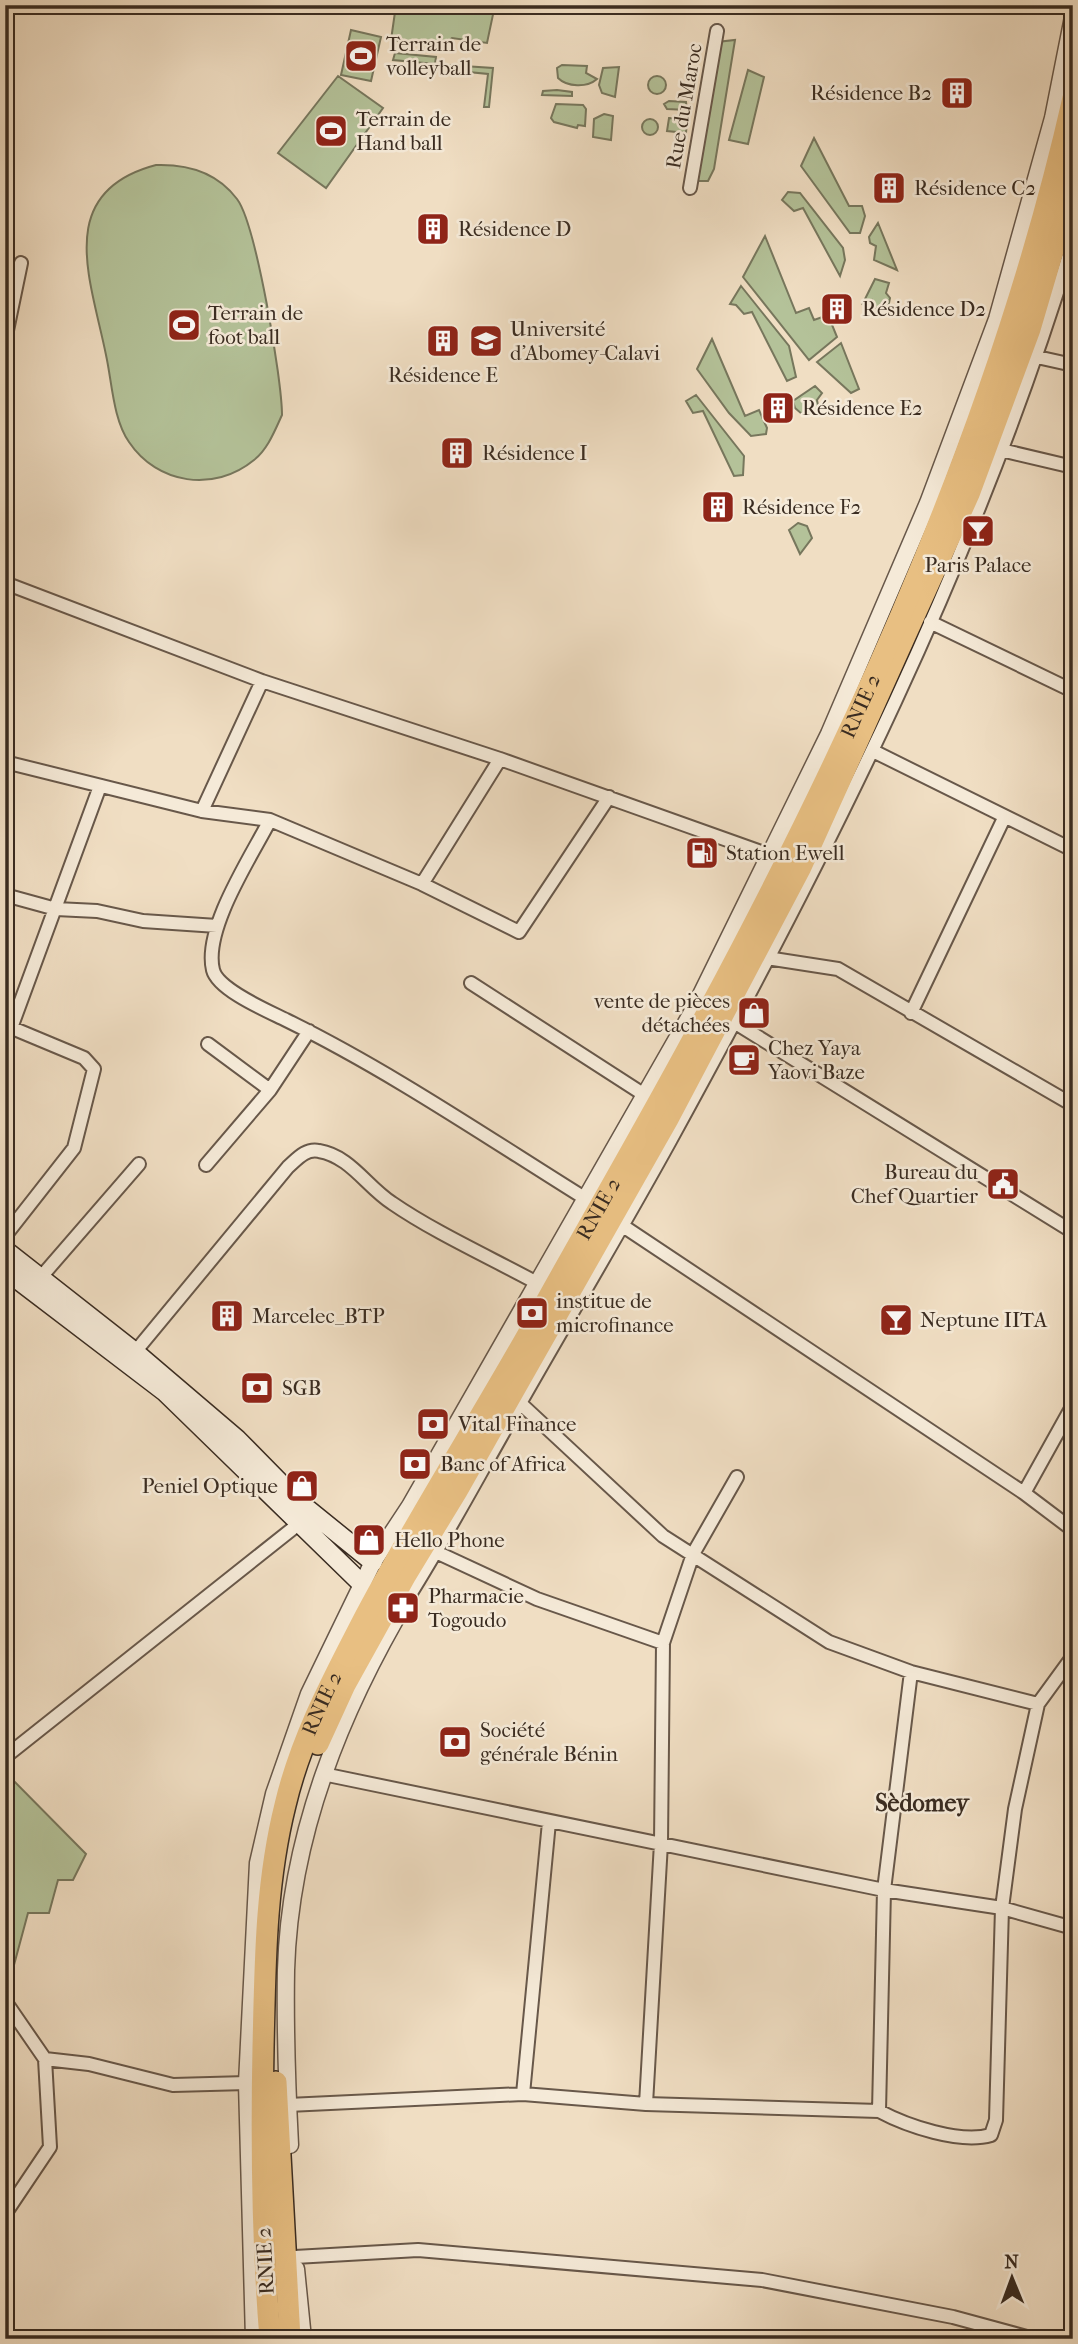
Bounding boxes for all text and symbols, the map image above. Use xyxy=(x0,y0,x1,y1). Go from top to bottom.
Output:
place label: Terrain de volleyball xyxy=(386,32,481,80)
sports icon: Terrain de volleyball xyxy=(342,37,380,75)
street label: Rue du Maroc xyxy=(661,41,707,171)
building icon: Résidence B2 xyxy=(938,74,976,112)
place label: Résidence B2 xyxy=(810,81,932,105)
place label: Terrain de Hand ball xyxy=(356,107,451,155)
sports icon: Terrain de Hand ball xyxy=(312,112,350,150)
building icon: Résidence C2 xyxy=(870,169,908,207)
place label: Résidence C2 xyxy=(914,176,1036,200)
building icon: Résidence D xyxy=(414,210,452,248)
place label: Résidence D xyxy=(458,217,571,241)
building icon: Résidence D2 xyxy=(818,290,856,328)
place label: Résidence D2 xyxy=(862,297,986,321)
place label: Terrain de foot ball xyxy=(208,301,303,349)
sports icon: Terrain de foot ball xyxy=(165,306,203,344)
place label: Université d'Abomey-Calavi xyxy=(510,317,660,365)
building icon: Résidence E xyxy=(424,322,462,360)
school or university icon: Université d'Abomey-Calavi xyxy=(467,322,505,360)
place label: Résidence E xyxy=(388,363,498,387)
building icon: Résidence E2 xyxy=(759,389,797,427)
place label: Résidence E2 xyxy=(802,396,923,420)
building icon: Résidence I xyxy=(438,434,476,472)
place label: Résidence I xyxy=(482,441,587,465)
building icon: Résidence F2 xyxy=(699,488,737,526)
place label: Résidence F2 xyxy=(742,495,861,519)
bar icon: Paris Palace xyxy=(959,512,997,550)
place label: Paris Palace xyxy=(925,553,1031,577)
street label: RNIE 2 xyxy=(835,670,885,742)
fuel station icon: Station Ewell xyxy=(683,834,721,872)
place label: Station Ewell xyxy=(726,841,845,865)
place label: vente de pièces détachées xyxy=(594,989,730,1037)
shop icon: vente de pièces détachées xyxy=(735,994,773,1032)
place label: Chez Yaya Yaovi Baze xyxy=(767,1036,865,1084)
cafe icon: Chez Yaya Yaovi Baze xyxy=(725,1041,763,1079)
place label: Bureau du Chef Quartier xyxy=(851,1160,978,1208)
public building icon: Bureau du Chef Quartier xyxy=(984,1165,1022,1203)
street label: RNIE 2 xyxy=(571,1173,626,1244)
place label: institue de microfinance xyxy=(556,1289,674,1337)
bank icon: institue de microfinance xyxy=(513,1294,551,1332)
building icon: Marcelec_BTP xyxy=(208,1297,246,1335)
bar icon: Neptune IITA xyxy=(877,1301,915,1339)
place label: Marcelec_BTP xyxy=(252,1304,385,1328)
place label: Neptune IITA xyxy=(920,1308,1048,1332)
bank icon: SGB xyxy=(238,1369,276,1407)
place label: SGB xyxy=(282,1376,321,1400)
bank icon: Vital Finance xyxy=(414,1405,452,1443)
place label: Vital Finance xyxy=(457,1412,576,1436)
bank icon: Banc of Africa xyxy=(396,1445,434,1483)
place label: Banc of Africa xyxy=(440,1452,566,1476)
shop icon: Peniel Optique xyxy=(283,1467,321,1505)
place label: Peniel Optique xyxy=(142,1474,278,1498)
shop icon: Hello Phone xyxy=(350,1521,388,1559)
place label: Hello Phone xyxy=(394,1528,505,1552)
place label: Pharmacie Togoudo xyxy=(428,1584,524,1632)
pharmacy icon: Pharmacie Togoudo xyxy=(384,1589,422,1627)
street label: RNIE 2 xyxy=(297,1667,347,1739)
place label: Société générale Bénin xyxy=(480,1718,618,1766)
bank icon: Société générale Bénin xyxy=(436,1723,474,1761)
district label: Sèdomey xyxy=(875,1789,970,1817)
street label: RNIE 2 xyxy=(251,2226,279,2295)
north arrow xyxy=(976,2242,1046,2312)
text: N xyxy=(1004,2251,1020,2273)

